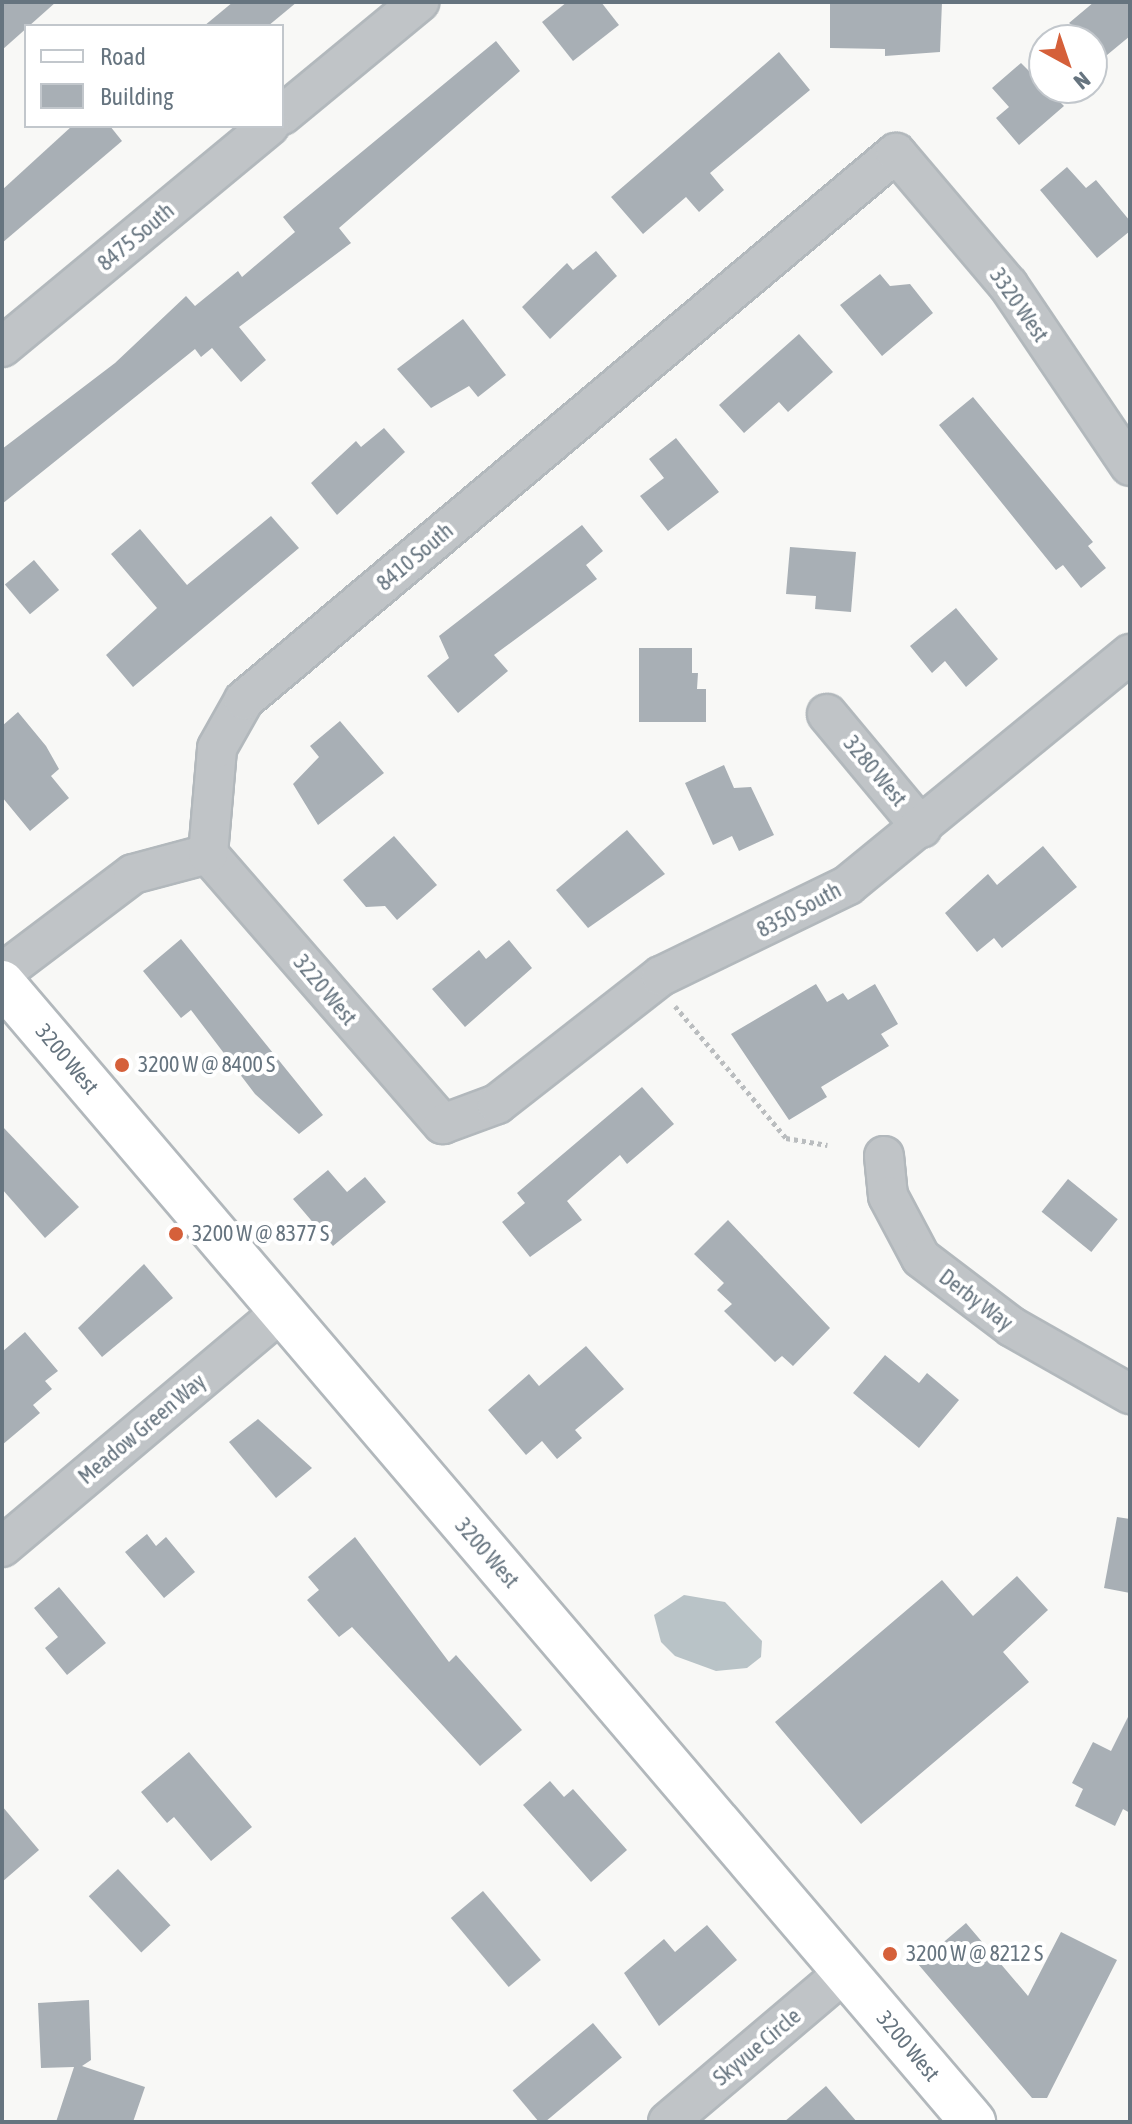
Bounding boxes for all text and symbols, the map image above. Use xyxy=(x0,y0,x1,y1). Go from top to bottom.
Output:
legend xyxy=(24,24,284,128)
north arrow xyxy=(1028,24,1108,104)
text: Road xyxy=(100,43,146,70)
text: N xyxy=(1069,67,1095,95)
text: Building xyxy=(100,83,173,110)
street label: 8475 South xyxy=(92,197,180,277)
street label: 3320 West xyxy=(984,263,1054,347)
street label: 8410 South xyxy=(371,517,459,597)
street label: 3280 West xyxy=(838,730,912,812)
street label: 8350 South xyxy=(752,877,846,943)
street label: 3220 West xyxy=(288,949,362,1031)
street label: 3200 West xyxy=(30,1018,104,1100)
place label: 3200 W @ 8400 S xyxy=(138,1052,275,1078)
marker: 3200 W @ 8400 S xyxy=(113,1056,131,1074)
place label: 3200 W @ 8377 S xyxy=(192,1221,329,1247)
marker: 3200 W @ 8377 S xyxy=(167,1225,185,1243)
street label: Derby Way xyxy=(934,1264,1018,1336)
street label: Meadow Green Way xyxy=(73,1368,211,1490)
street label: 3200 West xyxy=(450,1513,524,1593)
place label: 3200 W @ 8212 S xyxy=(906,1941,1043,1967)
marker: 3200 W @ 8212 S xyxy=(881,1945,899,1963)
street label: Skyvue Circle xyxy=(708,2003,806,2091)
street label: 3200 West xyxy=(871,2005,945,2087)

